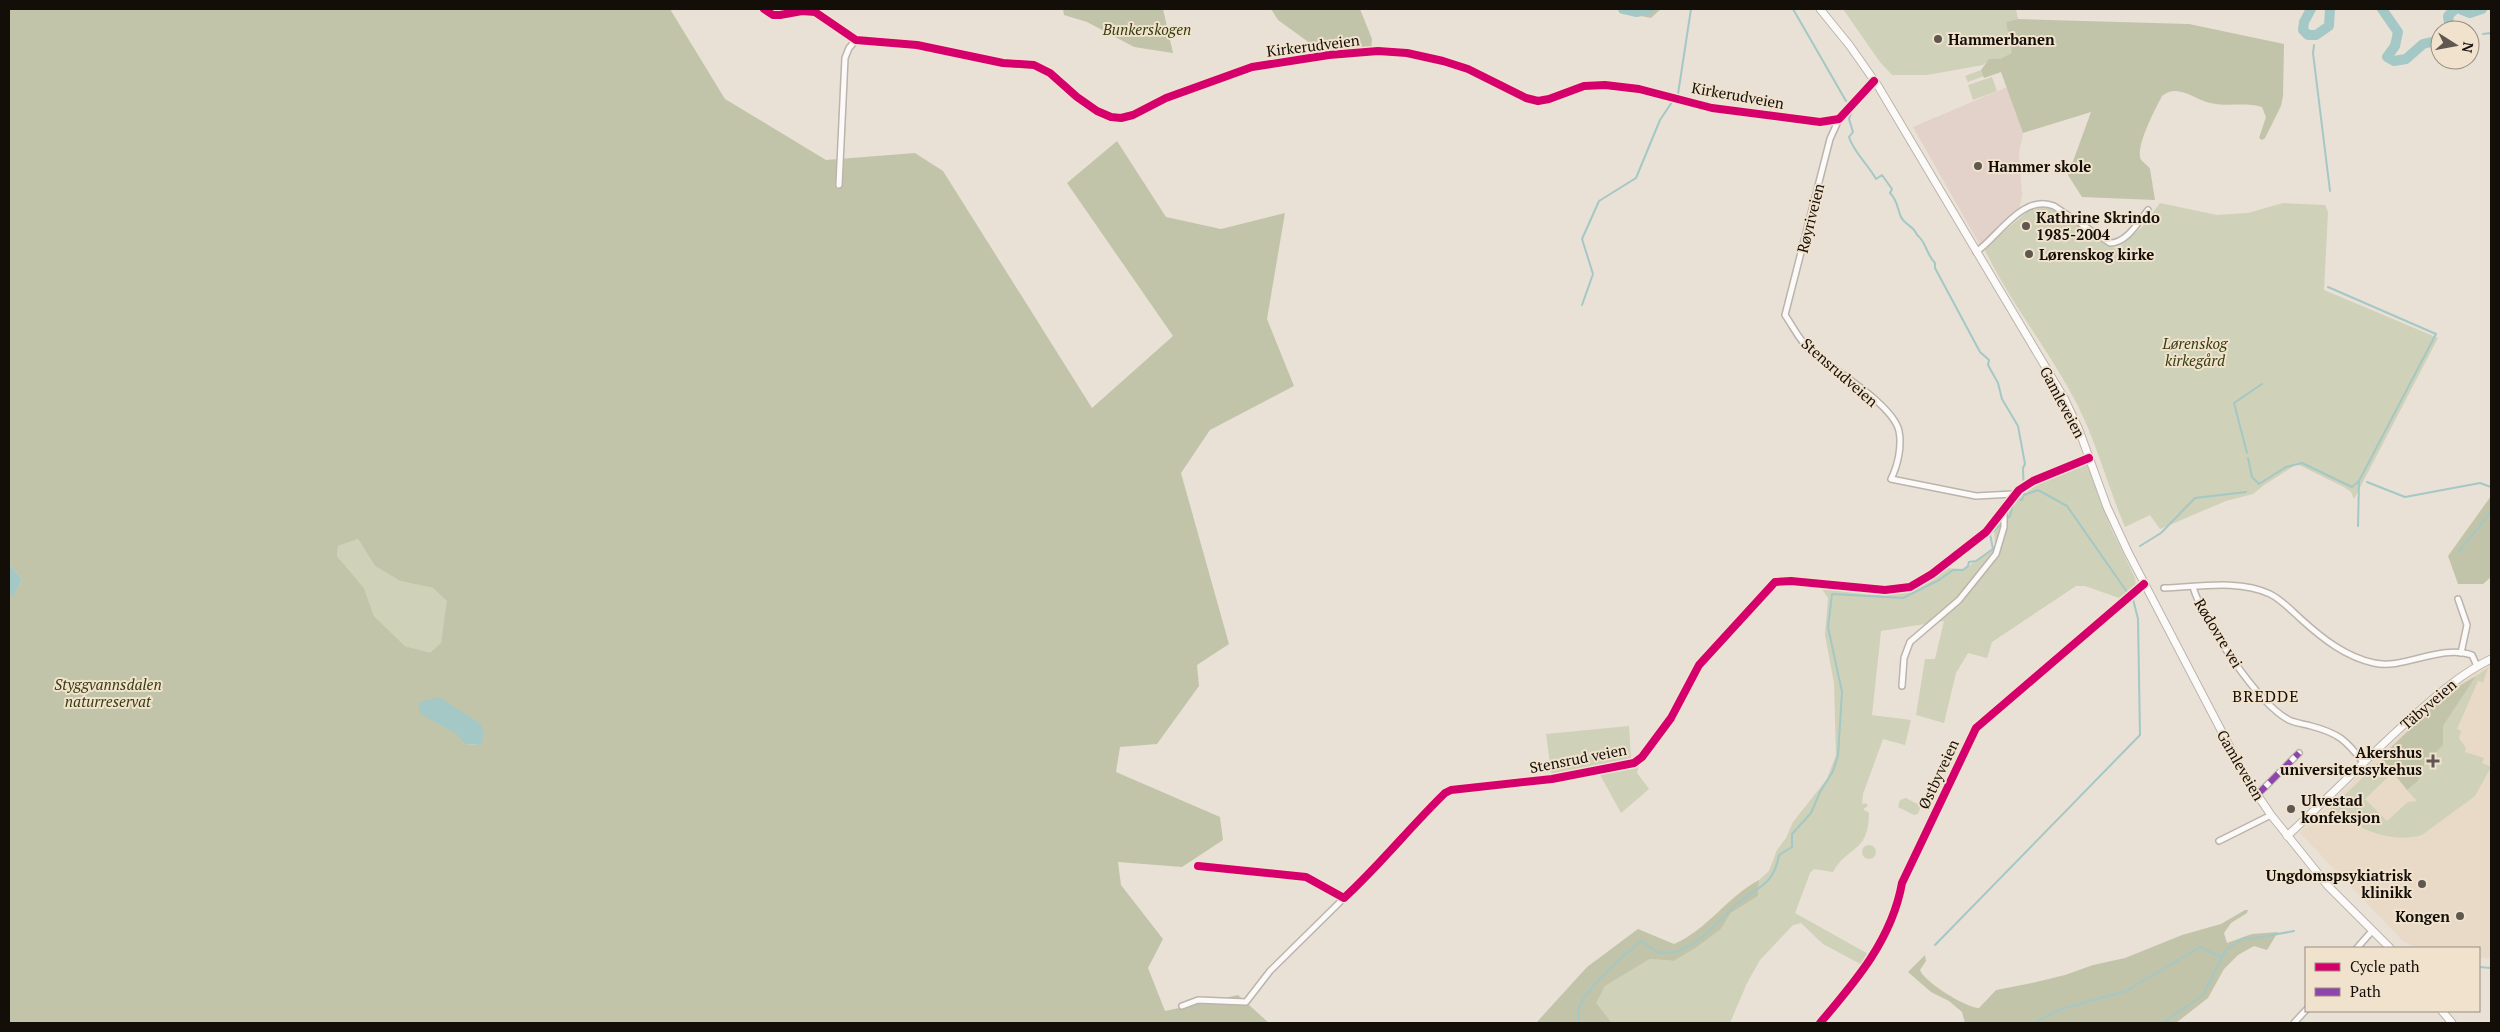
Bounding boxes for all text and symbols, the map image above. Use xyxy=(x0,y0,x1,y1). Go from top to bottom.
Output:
park label: Bunkerskogen xyxy=(1102,19,1191,39)
north arrow xyxy=(2430,20,2480,70)
street label: Kirkerudveien xyxy=(1265,29,1361,61)
place label: Hammerbanen xyxy=(1948,29,2055,49)
marker: Hammerbanen xyxy=(1932,33,1944,45)
text: N xyxy=(2458,41,2479,55)
street label: Kirkerudveien xyxy=(1690,77,1786,113)
place label: Hammer skole xyxy=(1988,156,2091,176)
marker: Hammer skole xyxy=(1972,160,1984,172)
street label: Røyriveien xyxy=(1792,181,1828,255)
place label: Kathrine Skrindo 1985-2004 xyxy=(2036,207,2160,244)
marker: Kathrine Skrindo 1985-2004 xyxy=(2020,220,2032,232)
place label: Lørenskog kirke xyxy=(2039,244,2154,264)
marker: Lørenskog kirke xyxy=(2023,248,2035,260)
street label: Stensrudveien xyxy=(1798,333,1883,411)
park label: Lørenskog kirkegård xyxy=(2162,333,2229,370)
street label: Gamleveien xyxy=(2036,363,2090,441)
street label: Rødovre vei xyxy=(2190,594,2248,672)
park label: Styggvannsdalen naturreservat xyxy=(54,674,162,711)
street label: Täbyveien xyxy=(2396,674,2460,734)
district label: BREDDE xyxy=(2232,685,2300,707)
street label: Gamleveien xyxy=(2213,726,2269,804)
street label: Østbyveien xyxy=(1913,736,1963,812)
street label: Stensrud veien xyxy=(1528,739,1628,777)
place label: Akershus universitetssykehus xyxy=(2280,742,2422,779)
marker: Akershus universitetssykehus xyxy=(2426,754,2440,768)
place label: Ulvestad konfeksjon xyxy=(2301,790,2381,827)
marker: Ulvestad konfeksjon xyxy=(2285,803,2297,815)
place label: Ungdomspsykiatrisk klinikk xyxy=(2266,865,2412,902)
marker: Ungdomspsykiatrisk klinikk xyxy=(2416,878,2428,890)
place label: Kongen xyxy=(2395,906,2450,926)
marker: Kongen xyxy=(2454,910,2466,922)
legend xyxy=(2305,947,2480,1012)
text: Cycle path xyxy=(2350,956,2420,976)
text: Path xyxy=(2350,981,2381,1001)

